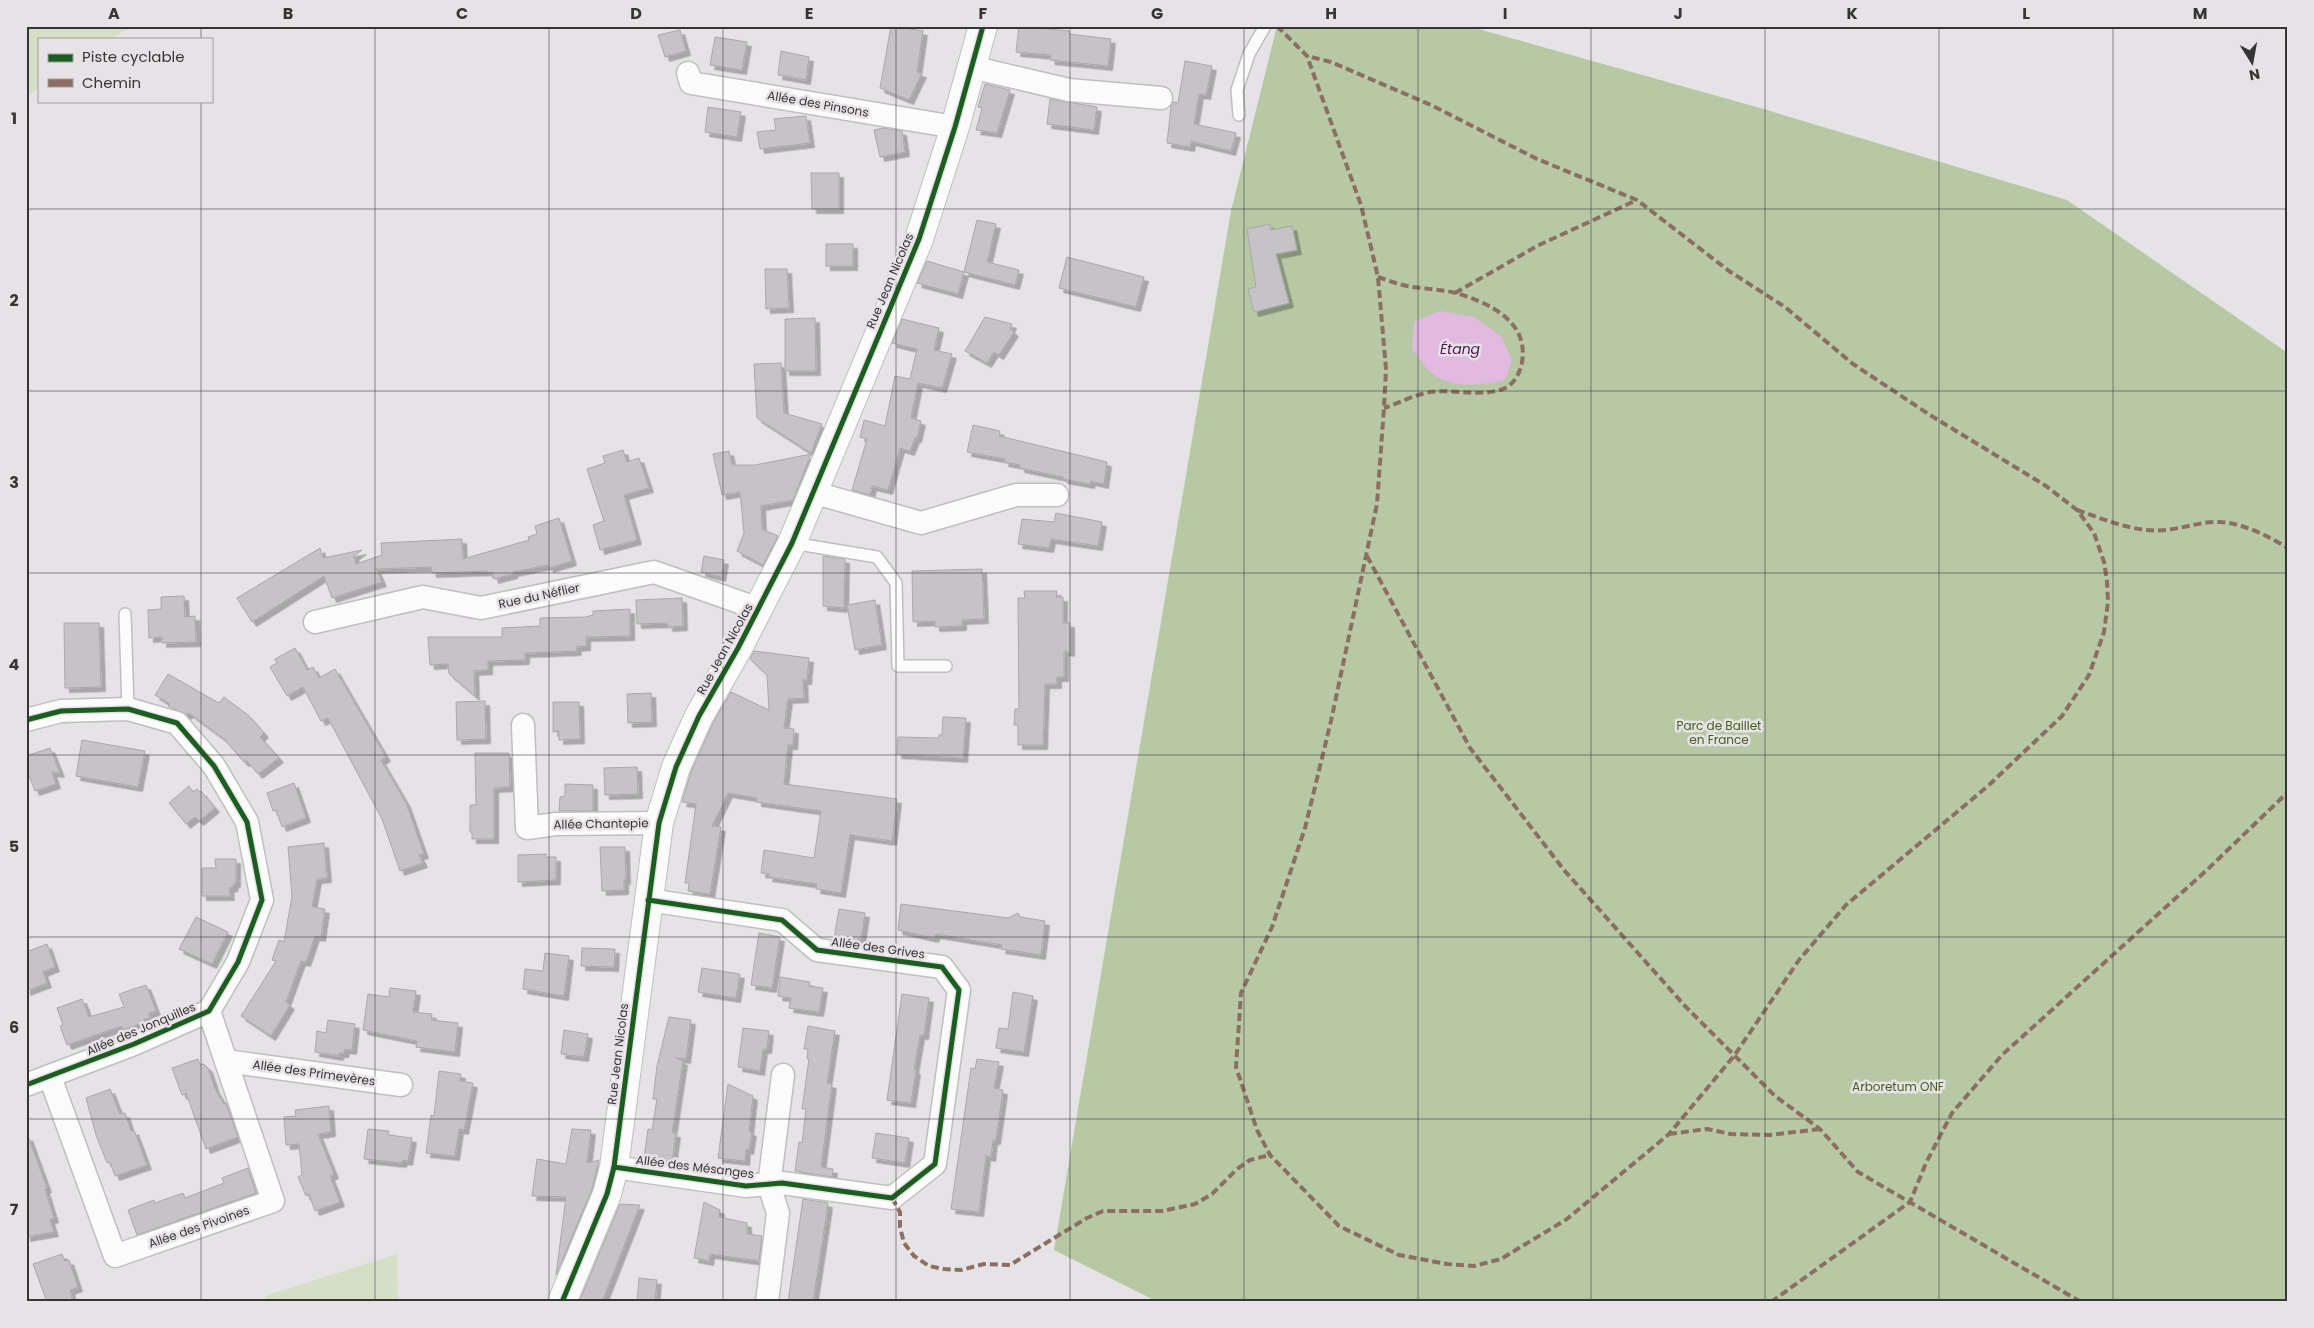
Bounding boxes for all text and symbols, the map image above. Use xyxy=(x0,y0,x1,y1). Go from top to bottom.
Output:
text: A xyxy=(108,2,120,25)
text: B xyxy=(283,2,293,25)
text: C xyxy=(456,2,468,25)
text: D xyxy=(630,2,642,25)
text: E xyxy=(805,2,813,25)
text: F xyxy=(979,2,988,25)
text: G xyxy=(1151,2,1163,25)
text: H xyxy=(1325,2,1337,25)
text: I xyxy=(1503,2,1507,25)
text: J xyxy=(1673,2,1683,25)
text: K xyxy=(1846,2,1858,25)
text: L xyxy=(2022,2,2030,25)
text: M xyxy=(2193,2,2207,25)
legend xyxy=(38,38,212,102)
north arrow xyxy=(2226,38,2276,88)
text: Piste cyclable xyxy=(82,46,185,67)
text: N xyxy=(2247,64,2262,86)
text: Chemin xyxy=(82,72,141,93)
street label: Allée des Pinsons xyxy=(766,86,870,121)
text: 1 xyxy=(11,107,17,130)
street label: Rue Jean Nicolas xyxy=(862,230,917,331)
text: 2 xyxy=(9,289,19,312)
water label: Étang xyxy=(1440,339,1481,359)
text: 3 xyxy=(9,471,19,494)
street label: Rue du Néflier xyxy=(497,579,581,612)
street label: Rue Jean Nicolas xyxy=(692,600,757,698)
text: 4 xyxy=(9,653,20,676)
park label: Parc de Baillet en France xyxy=(1677,717,1761,748)
street label: Allée Chantepie xyxy=(553,814,649,833)
text: 5 xyxy=(9,835,19,858)
street label: Allée des Grives xyxy=(830,933,926,962)
street label: Allée des Jonquilles xyxy=(84,998,198,1059)
street label: Rue Jean Nicolas xyxy=(603,1002,632,1106)
text: 6 xyxy=(9,1016,19,1039)
street label: Allée des Primevères xyxy=(252,1055,376,1090)
park label: Arboretum ONF xyxy=(1852,1078,1944,1095)
street label: Allée des Mésanges xyxy=(635,1151,755,1182)
text: 7 xyxy=(10,1198,19,1221)
street label: Allée des Pivoines xyxy=(146,1201,252,1252)

